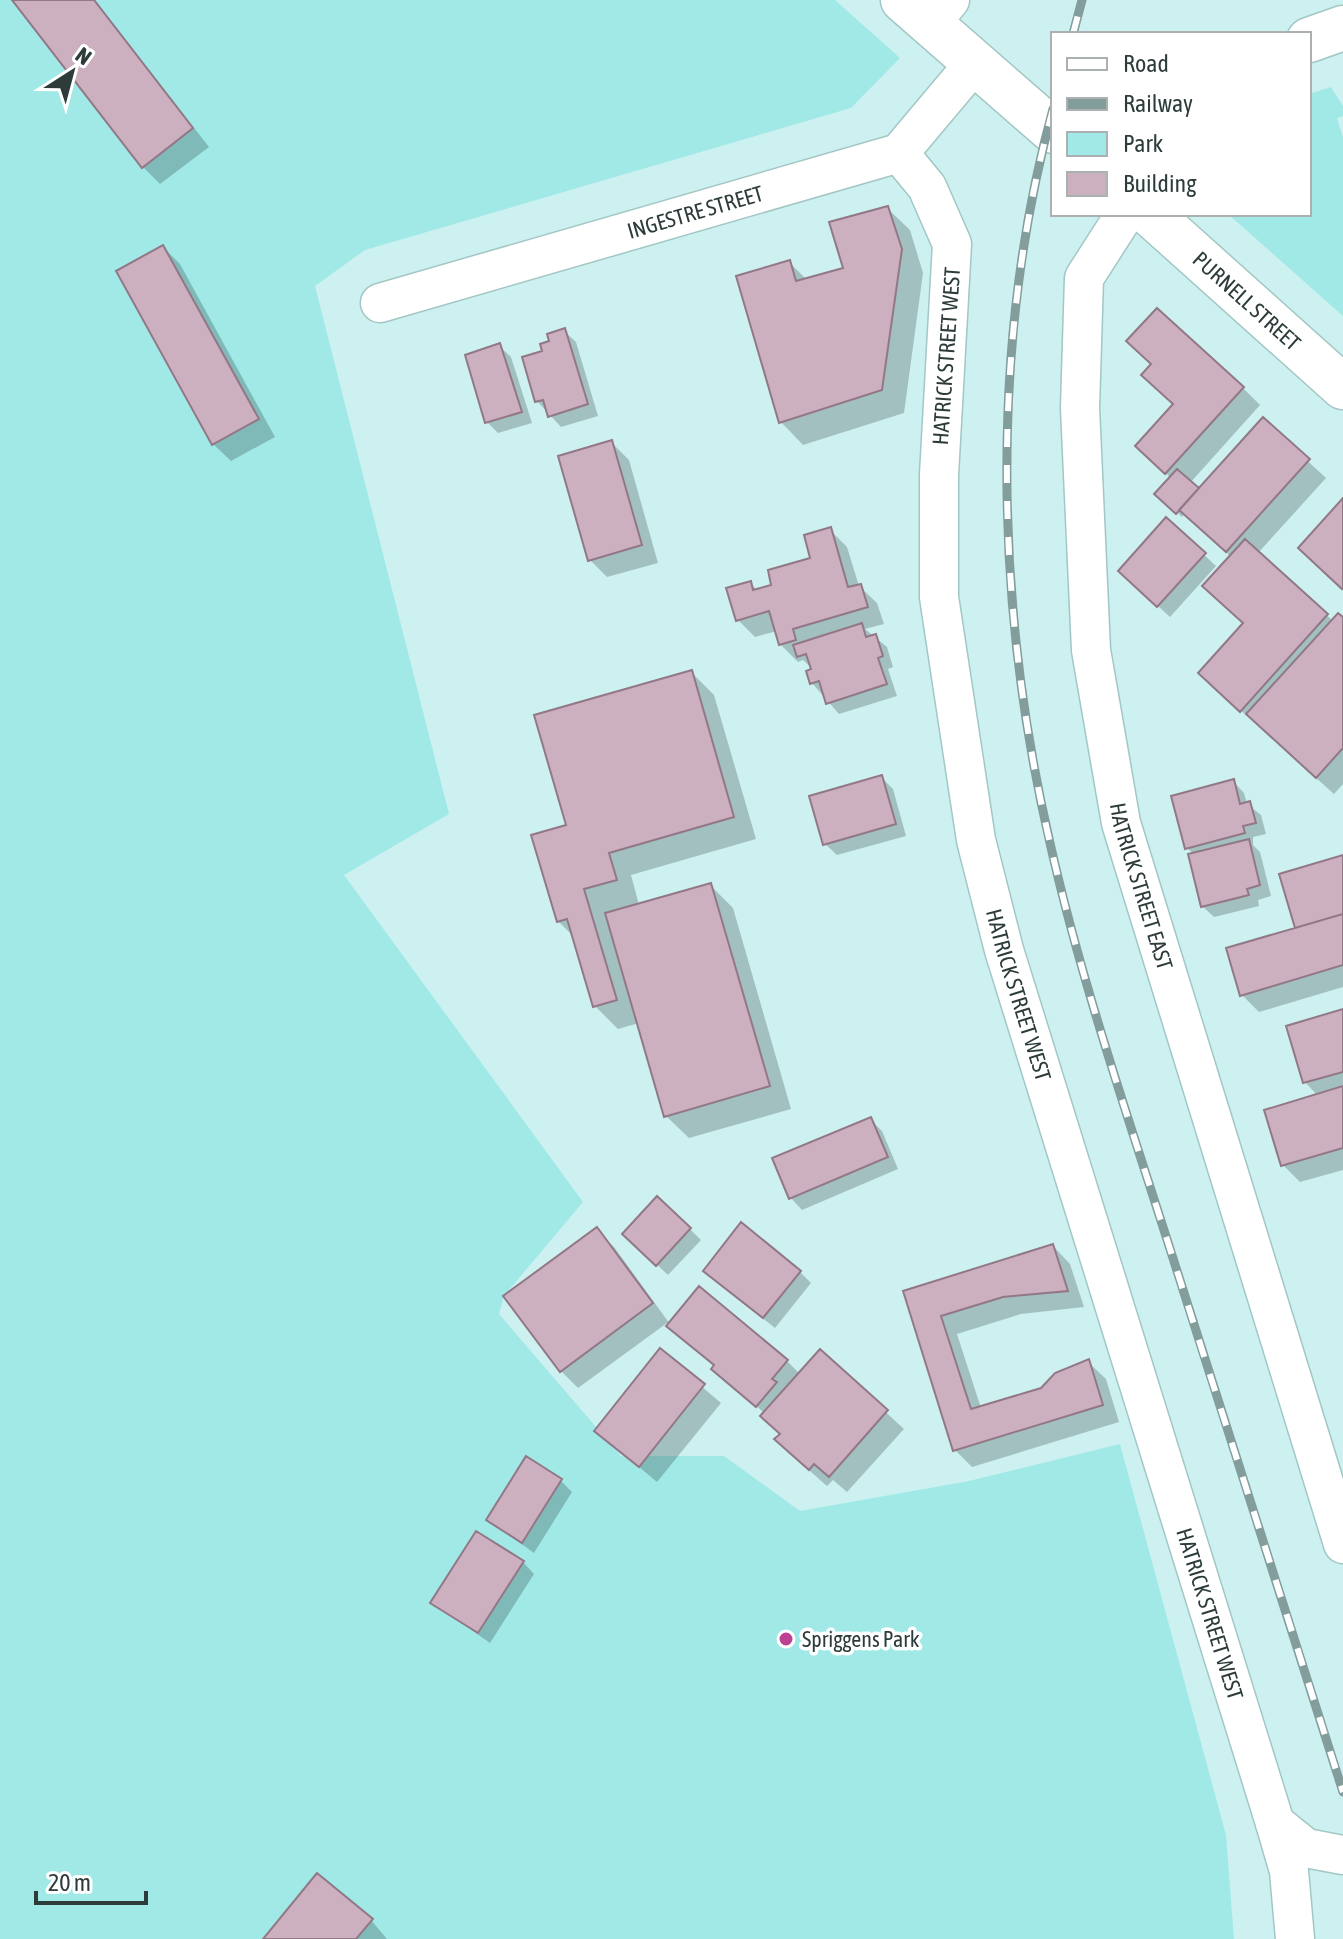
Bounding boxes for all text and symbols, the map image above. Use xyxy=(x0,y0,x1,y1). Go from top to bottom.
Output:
north arrow xyxy=(32,32,112,112)
legend xyxy=(1051,32,1311,216)
text: N xyxy=(71,41,97,70)
text: Road xyxy=(1123,50,1169,77)
text: Railway xyxy=(1123,90,1193,117)
text: Park xyxy=(1123,130,1164,157)
text: Building xyxy=(1123,170,1197,197)
street label: INGESTRE STREET xyxy=(624,180,766,244)
street label: PURNELL STREET xyxy=(1188,246,1306,356)
street label: HATRICK STREET WEST xyxy=(927,266,965,446)
street label: HATRICK STREET EAST xyxy=(1105,801,1178,973)
street label: HATRICK STREET WEST xyxy=(981,906,1057,1084)
street label: HATRICK STREET WEST xyxy=(1171,1525,1249,1703)
place label: Spriggens Park xyxy=(802,1626,920,1652)
marker: Spriggens Park xyxy=(777,1630,795,1648)
scale bar xyxy=(36,1855,146,1905)
text: 20 m xyxy=(48,1869,91,1896)

